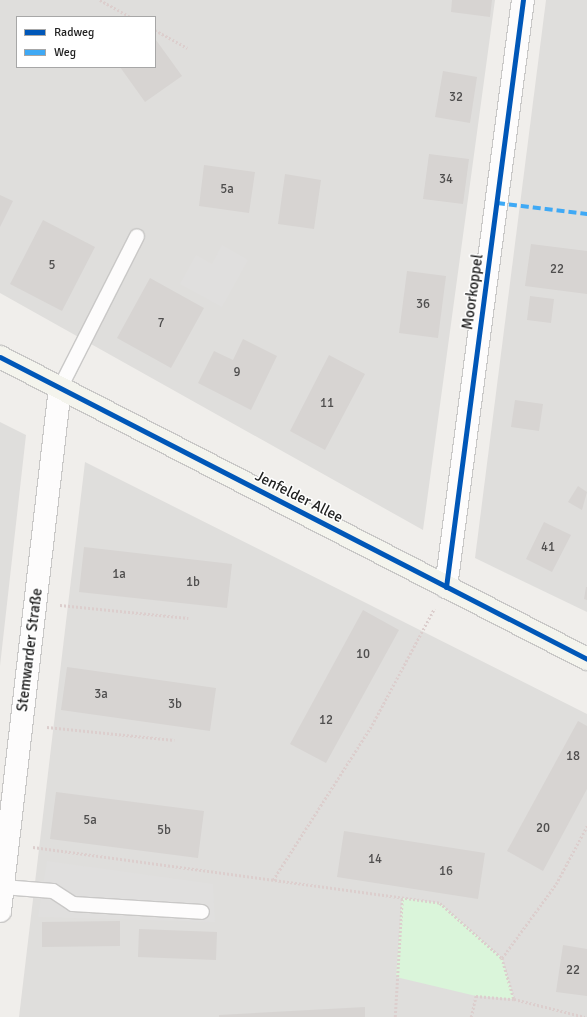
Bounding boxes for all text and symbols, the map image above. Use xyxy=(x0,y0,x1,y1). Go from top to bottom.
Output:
legend xyxy=(16,16,156,68)
text: Radweg xyxy=(54,25,94,40)
text: Weg xyxy=(54,45,76,60)
house number: 32 xyxy=(449,89,463,105)
house number: 34 xyxy=(439,171,453,187)
house number: 5a xyxy=(220,181,234,197)
street label: Moorkoppel xyxy=(459,253,487,331)
house number: 5 xyxy=(48,257,56,273)
house number: 22 xyxy=(550,261,564,277)
house number: 36 xyxy=(416,296,430,312)
house number: 7 xyxy=(157,315,165,331)
house number: 9 xyxy=(233,364,241,380)
house number: 11 xyxy=(320,395,334,411)
street label: Jenfelder Allee xyxy=(252,467,346,527)
house number: 41 xyxy=(541,539,555,555)
house number: 1a xyxy=(112,566,126,582)
house number: 1b xyxy=(186,574,200,590)
street label: Stemwarder Straße xyxy=(14,587,46,713)
house number: 10 xyxy=(356,646,370,662)
house number: 3a xyxy=(94,686,108,702)
house number: 3b xyxy=(168,696,182,712)
house number: 12 xyxy=(319,712,333,728)
house number: 18 xyxy=(566,748,580,764)
house number: 5a xyxy=(83,812,97,828)
house number: 20 xyxy=(536,820,550,836)
house number: 5b xyxy=(157,822,171,838)
house number: 14 xyxy=(368,851,382,867)
house number: 16 xyxy=(439,863,453,879)
house number: 22 xyxy=(566,962,580,978)

